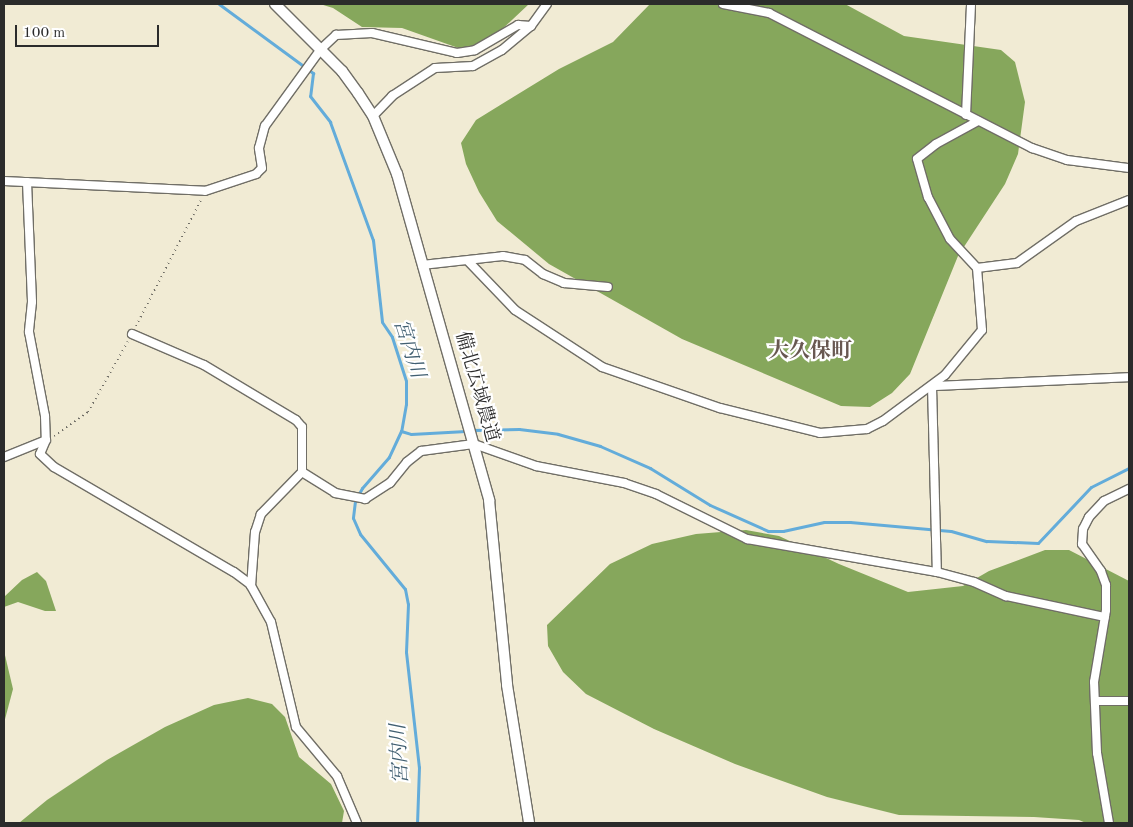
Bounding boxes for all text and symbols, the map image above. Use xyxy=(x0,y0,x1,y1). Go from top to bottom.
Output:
scale bar xyxy=(18,15,161,47)
text: 100 m xyxy=(23,26,65,41)
water label: 宮内川 xyxy=(387,317,429,381)
street label: 備北広域農道 xyxy=(449,329,503,445)
district label: 大久保町 xyxy=(768,339,852,365)
water label: 宮内川 xyxy=(387,723,415,785)

